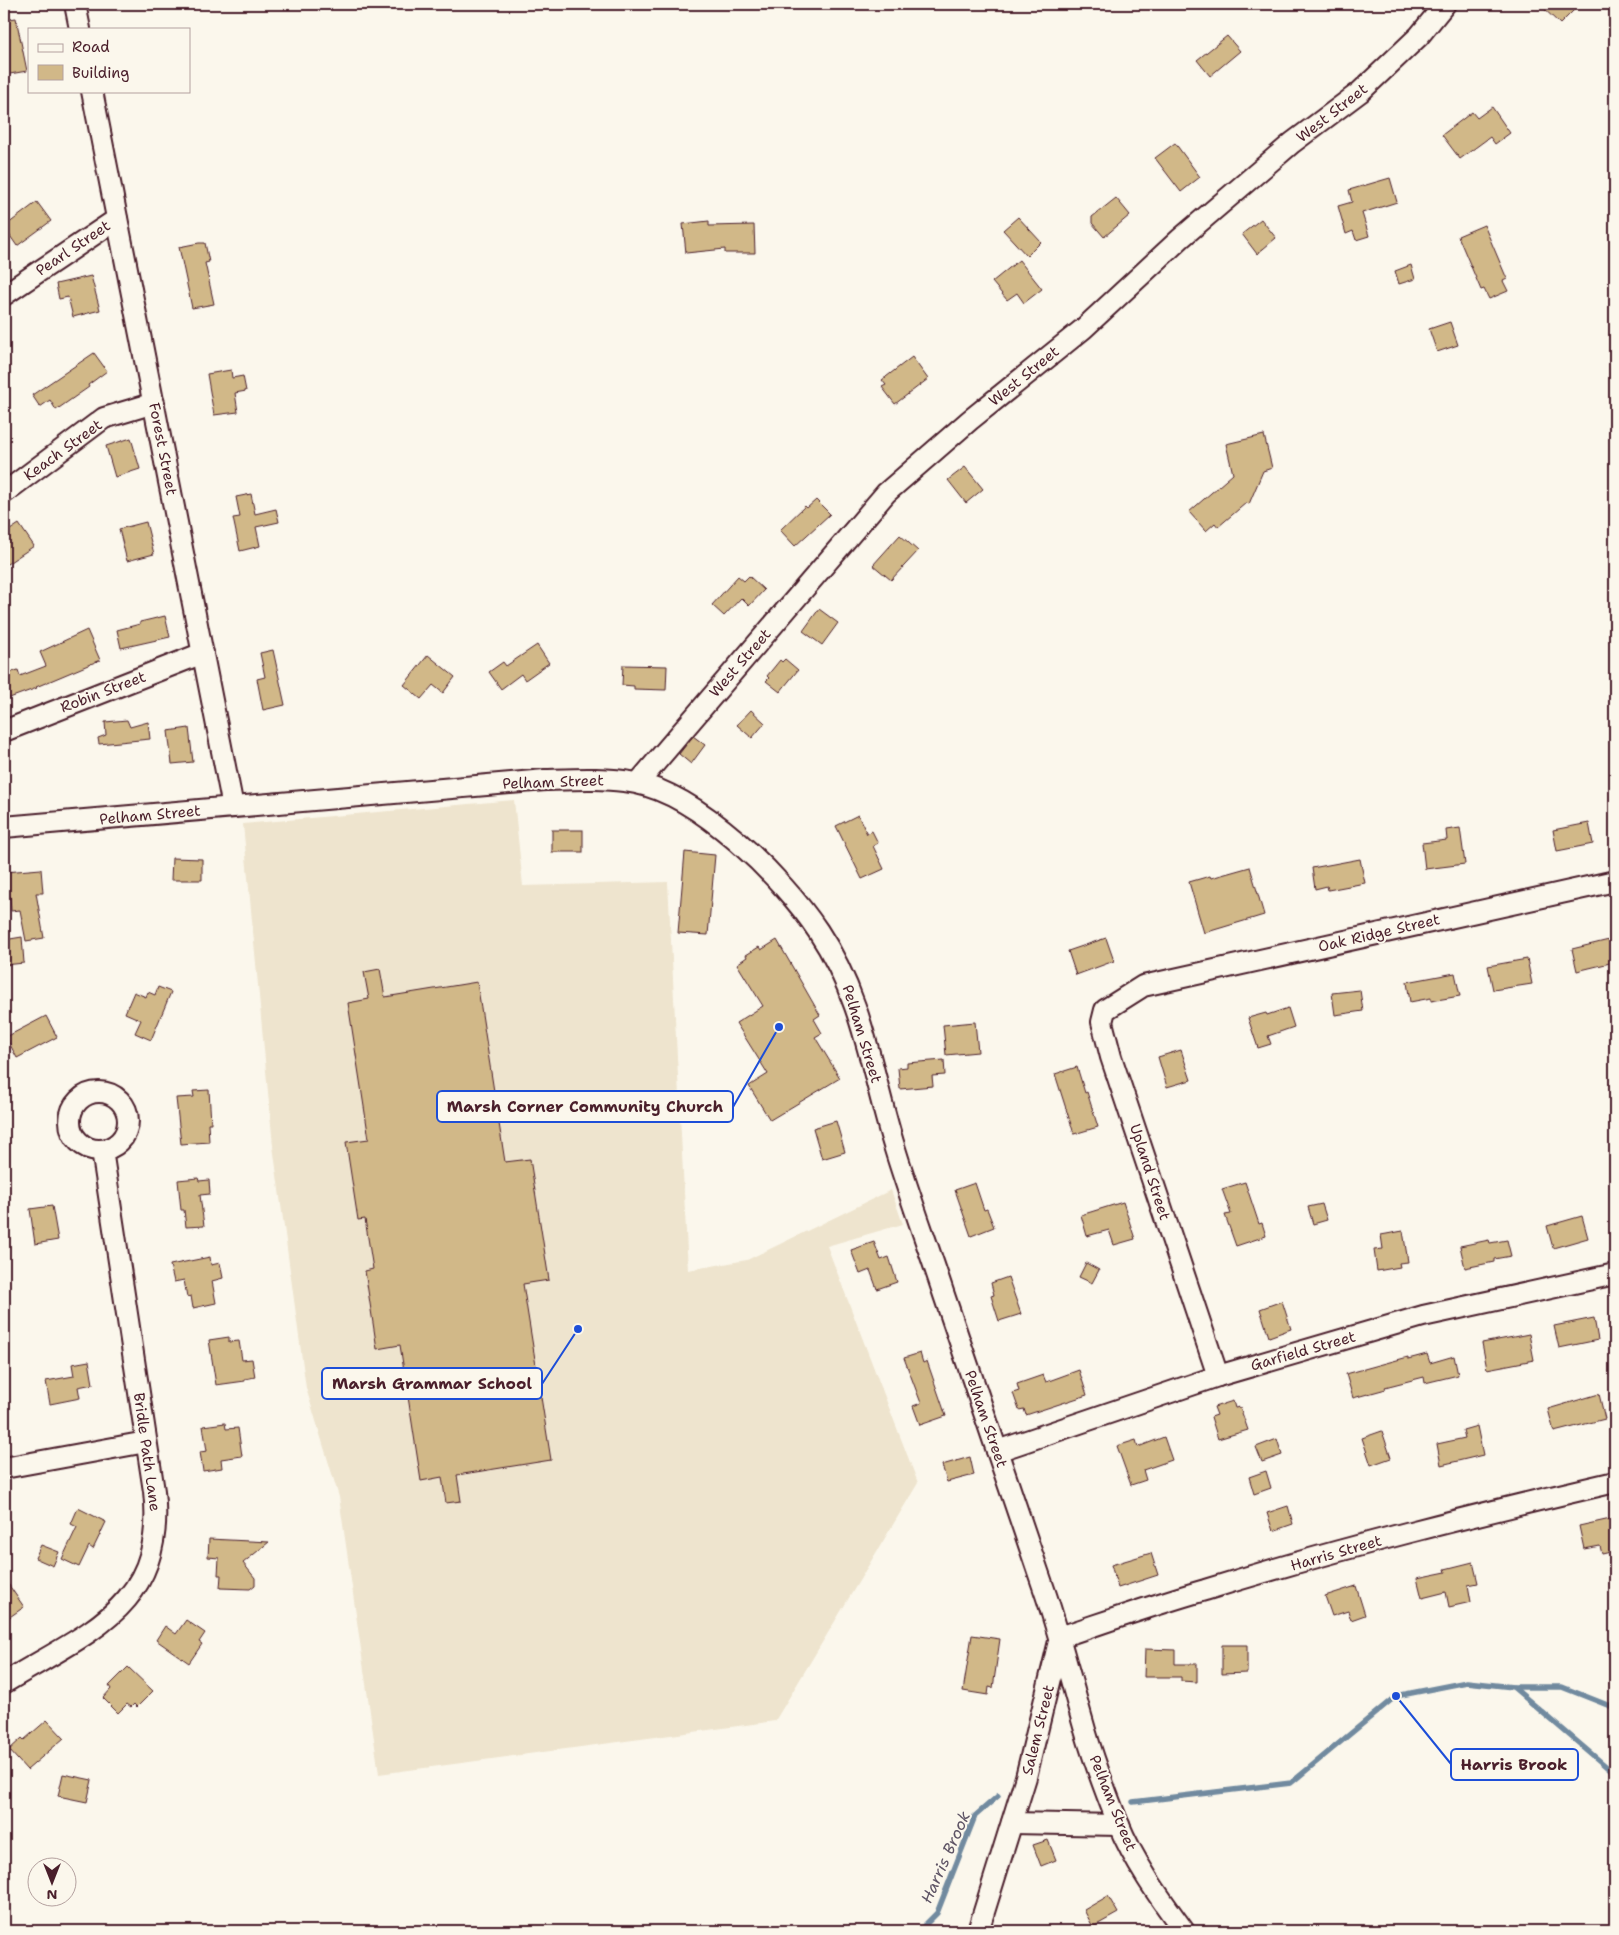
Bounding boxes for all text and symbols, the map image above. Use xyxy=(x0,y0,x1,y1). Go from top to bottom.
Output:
legend xyxy=(28,28,190,92)
text: Road xyxy=(72,37,110,57)
text: Building xyxy=(72,63,129,83)
street label: West Street xyxy=(1292,79,1372,147)
street label: Pearl Street xyxy=(32,216,114,280)
street label: West Street xyxy=(985,341,1063,411)
street label: Forest Street xyxy=(144,401,182,497)
street label: Keach Street xyxy=(20,415,106,485)
street label: West Street xyxy=(705,624,775,702)
street label: Robin Street xyxy=(57,667,149,717)
street label: Pelham Street xyxy=(502,770,604,794)
street label: Pelham Street xyxy=(99,801,201,829)
street label: Oak Ridge Street xyxy=(1316,909,1442,957)
street label: Pelham Street xyxy=(838,982,886,1086)
callout: Marsh Corner Community Church xyxy=(437,1091,733,1122)
text: Marsh Corner Community Church xyxy=(447,1096,723,1117)
street label: Upland Street xyxy=(1125,1121,1175,1223)
street label: Garfield Street xyxy=(1248,1326,1358,1376)
callout: Marsh Grammar School xyxy=(322,1368,542,1399)
street label: Pelham Street xyxy=(960,1368,1012,1470)
text: Marsh Grammar School xyxy=(332,1373,532,1394)
street label: Bridle Path Lane xyxy=(129,1391,165,1513)
street label: Harris Street xyxy=(1288,1530,1384,1576)
street label: Salem Street xyxy=(1017,1683,1059,1777)
callout: Harris Brook xyxy=(1451,1749,1578,1780)
street label: Pelham Street xyxy=(1085,1752,1141,1854)
text: Harris Brook xyxy=(1461,1754,1567,1775)
water label: Harris Brook xyxy=(916,1808,975,1907)
north arrow xyxy=(28,1858,78,1908)
text: N xyxy=(46,1886,58,1904)

